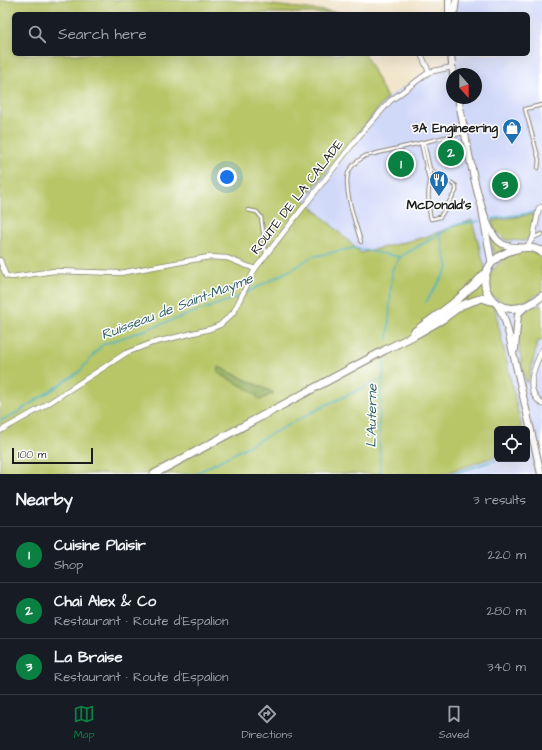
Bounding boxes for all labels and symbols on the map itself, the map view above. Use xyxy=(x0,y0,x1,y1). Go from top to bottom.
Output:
north arrow xyxy=(446,68,482,104)
shop icon: 3A Engineering xyxy=(501,117,523,145)
place label: 3A Engineering xyxy=(411,119,498,139)
street label: ROUTE DE LA CALADE xyxy=(246,136,348,258)
pin: 2 xyxy=(438,138,464,168)
pin: 1 xyxy=(388,149,414,179)
your location xyxy=(217,167,237,187)
restaurant icon: McDonald's xyxy=(428,169,450,197)
pin: 3 xyxy=(492,170,518,200)
place label: McDonald's xyxy=(406,196,472,214)
water label: Ruisseau de Saint-Mayme xyxy=(98,268,257,345)
water label: L'Auterne xyxy=(361,383,383,448)
scale bar xyxy=(12,446,93,465)

